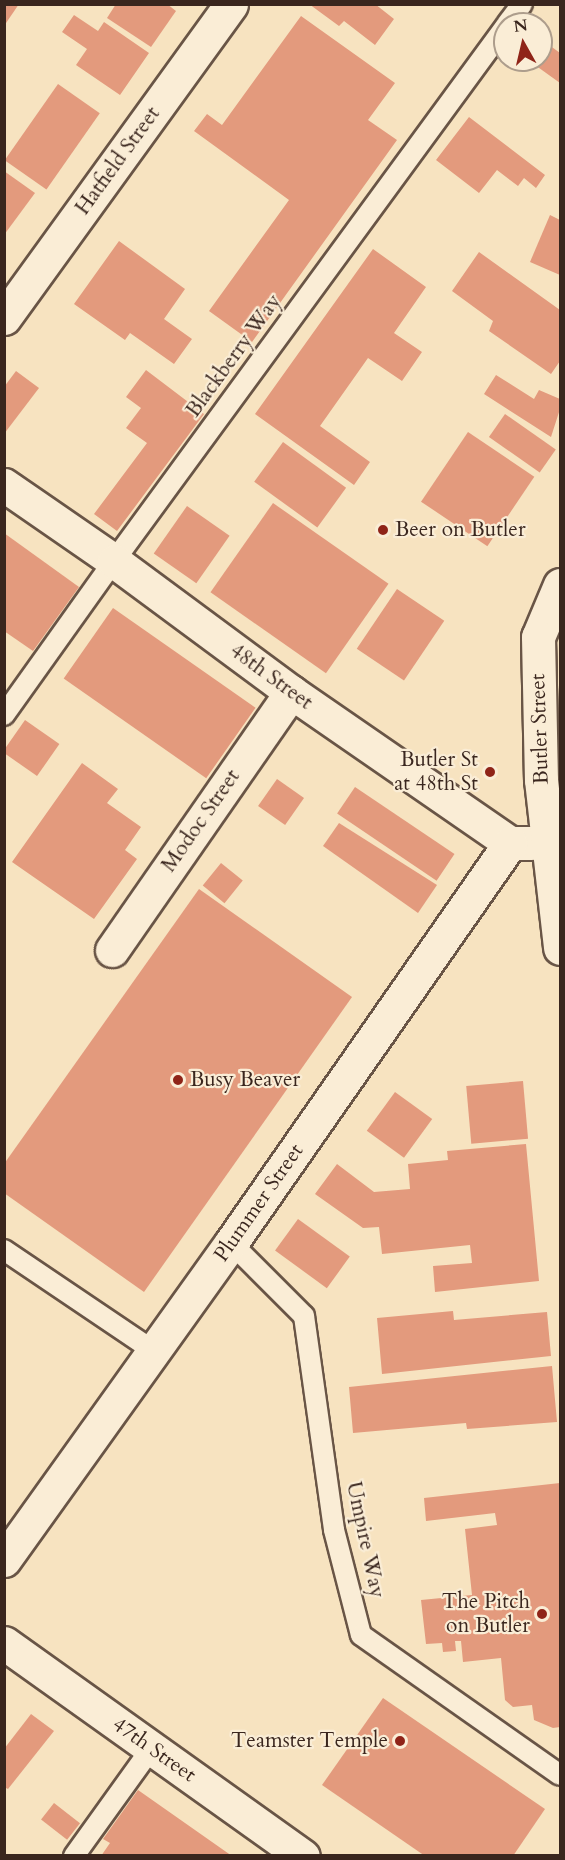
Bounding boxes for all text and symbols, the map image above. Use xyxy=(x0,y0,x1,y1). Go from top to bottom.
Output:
north arrow xyxy=(493,12,553,72)
text: N xyxy=(512,14,529,38)
street label: Hatfield Street xyxy=(70,102,166,220)
street label: Blackberry Way xyxy=(181,290,287,422)
place label: Beer on Butler xyxy=(395,517,526,543)
marker: Beer on Butler xyxy=(376,523,390,537)
street label: 48th Street xyxy=(225,639,317,715)
street label: Butler Street xyxy=(525,673,555,785)
place label: Butler St at 48th St xyxy=(394,747,478,797)
street label: Modoc Street xyxy=(156,765,246,877)
marker: Butler St at 48th St xyxy=(483,765,497,779)
place label: Busy Beaver xyxy=(190,1067,300,1093)
marker: Busy Beaver xyxy=(171,1073,185,1087)
street label: Plummer Street xyxy=(209,1139,309,1267)
street label: Umpire Way xyxy=(340,1480,390,1600)
place label: The Pitch on Butler xyxy=(442,1589,530,1639)
marker: The Pitch on Butler xyxy=(535,1607,549,1621)
street label: 47th Street xyxy=(108,1712,200,1788)
place label: Teamster Temple xyxy=(231,1728,388,1754)
marker: Teamster Temple xyxy=(393,1734,407,1748)

